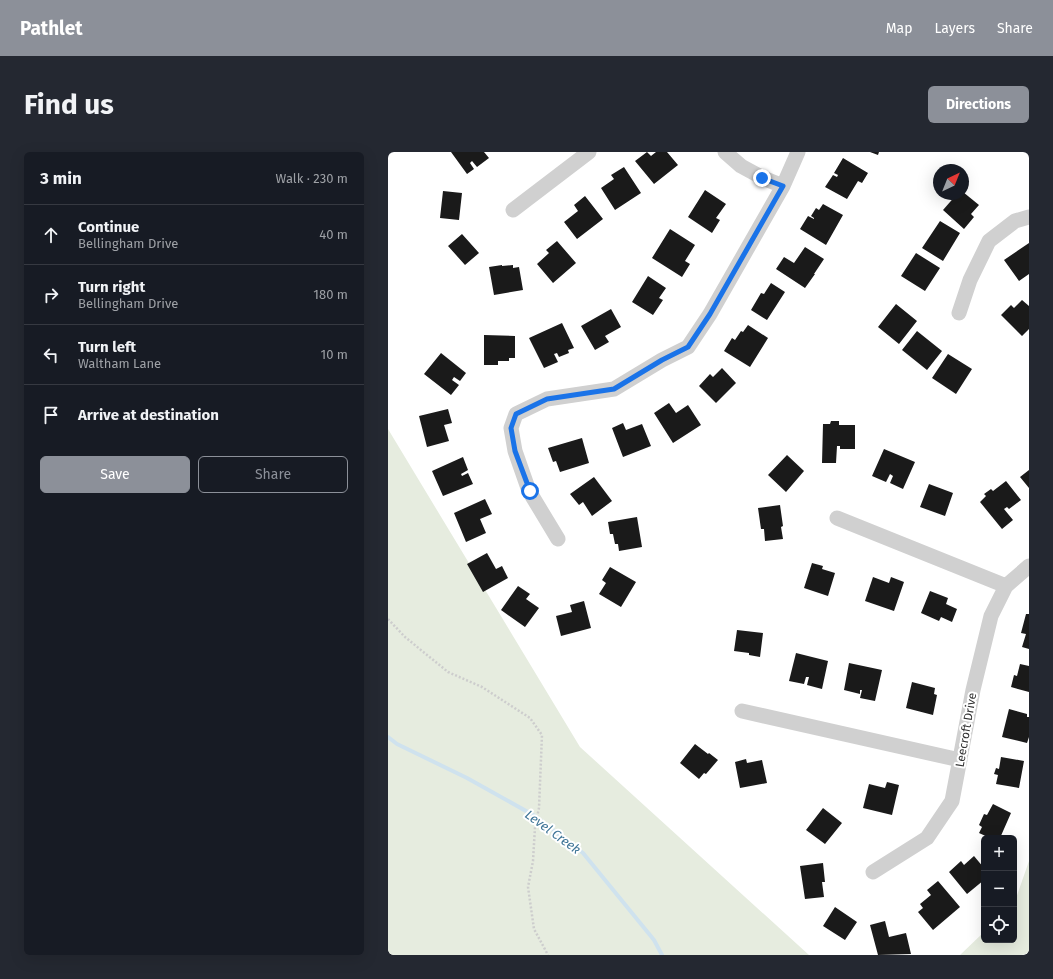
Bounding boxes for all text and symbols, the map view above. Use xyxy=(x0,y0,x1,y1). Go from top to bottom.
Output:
text: Pathlet xyxy=(20,17,83,40)
text: Map xyxy=(886,20,912,37)
text: Layers xyxy=(934,20,975,37)
text: Share xyxy=(997,20,1033,37)
button: Directions xyxy=(928,86,1029,123)
text: Find us xyxy=(24,88,114,121)
north arrow xyxy=(933,164,969,200)
text: 3 min xyxy=(40,168,82,189)
route end xyxy=(753,169,771,187)
text: Walk · 230 m xyxy=(276,171,348,186)
text: Continue xyxy=(78,218,139,236)
icon: ahead xyxy=(40,224,62,246)
text: 40 m xyxy=(319,227,348,242)
text: Bellingham Drive xyxy=(78,236,178,251)
text: Turn right xyxy=(78,278,145,296)
icon: right xyxy=(40,284,62,306)
text: 180 m xyxy=(313,287,348,302)
text: Bellingham Drive xyxy=(78,296,178,311)
text: Turn left xyxy=(78,338,136,356)
icon: left xyxy=(40,344,62,366)
text: 10 m xyxy=(321,347,348,362)
text: Waltham Lane xyxy=(78,356,161,371)
icon: arrive xyxy=(40,404,62,426)
text: Arrive at destination xyxy=(78,406,219,424)
button: Save xyxy=(40,456,190,493)
button: Share xyxy=(198,456,348,493)
route start xyxy=(521,482,539,500)
street label: Leecroft Drive xyxy=(953,692,979,768)
water label: Level Creek xyxy=(522,807,584,857)
map controls xyxy=(981,835,1017,943)
button: + xyxy=(981,835,1017,871)
button: − xyxy=(981,871,1017,907)
button: locate xyxy=(981,907,1017,943)

